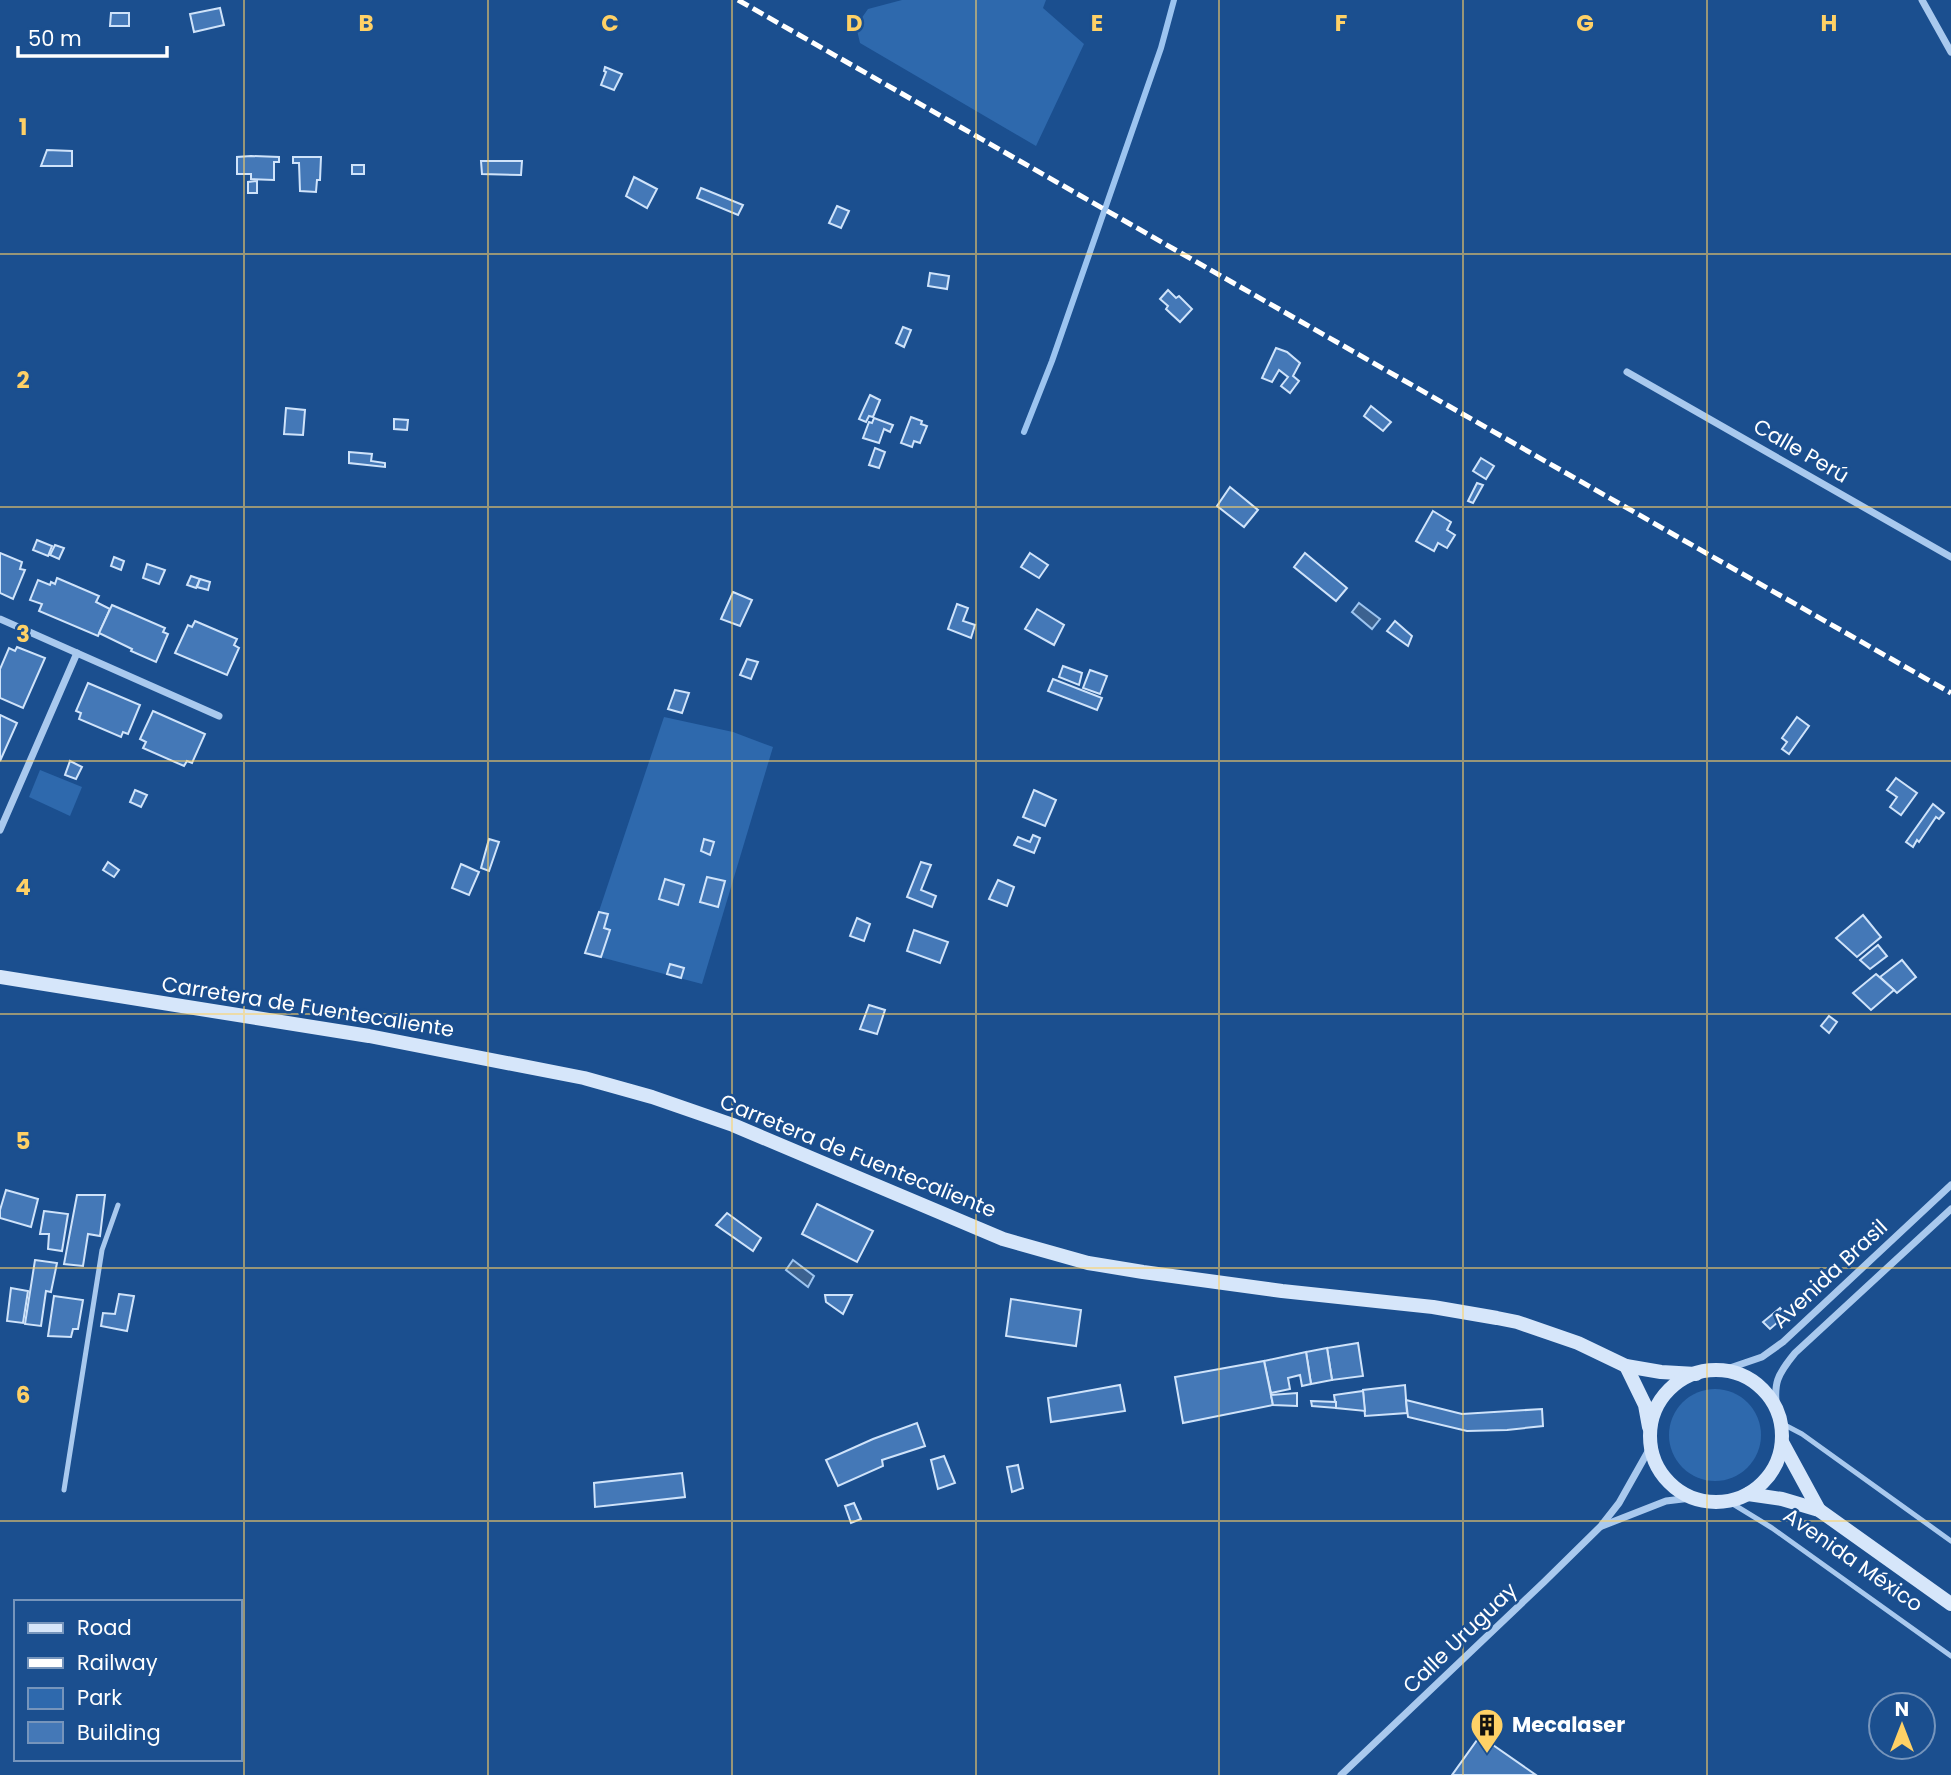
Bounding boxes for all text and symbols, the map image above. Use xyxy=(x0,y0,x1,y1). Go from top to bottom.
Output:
text: B xyxy=(358,7,374,39)
text: C xyxy=(601,7,619,39)
text: D xyxy=(846,7,862,39)
text: E xyxy=(1091,7,1103,39)
text: F xyxy=(1335,7,1347,39)
text: G xyxy=(1576,7,1594,39)
text: H xyxy=(1821,7,1837,39)
scale bar xyxy=(18,14,166,58)
text: 50 m xyxy=(28,24,82,53)
text: 1 xyxy=(19,111,27,143)
text: 2 xyxy=(16,364,30,396)
street label: Calle Perú xyxy=(1748,412,1854,490)
text: 3 xyxy=(16,618,30,650)
text: 4 xyxy=(15,871,31,903)
street label: Carretera de Fuentecaliente xyxy=(160,969,456,1044)
street label: Carretera de Fuentecaliente xyxy=(716,1087,1001,1224)
text: 5 xyxy=(16,1125,30,1157)
street label: Avenida Brasil xyxy=(1766,1213,1894,1335)
text: 6 xyxy=(16,1379,30,1411)
street label: Avenida México xyxy=(1778,1501,1929,1619)
street label: Calle Uruguay xyxy=(1396,1576,1523,1700)
legend xyxy=(14,1600,242,1761)
text: Road xyxy=(77,1613,132,1642)
text: Railway xyxy=(77,1648,158,1677)
text: Park xyxy=(77,1683,122,1712)
north arrow xyxy=(1867,1691,1937,1761)
text: N xyxy=(1895,1696,1909,1723)
building icon: Mecalaser xyxy=(1468,1706,1506,1755)
place label: Mecalaser xyxy=(1512,1710,1625,1739)
text: Building xyxy=(77,1718,161,1747)

